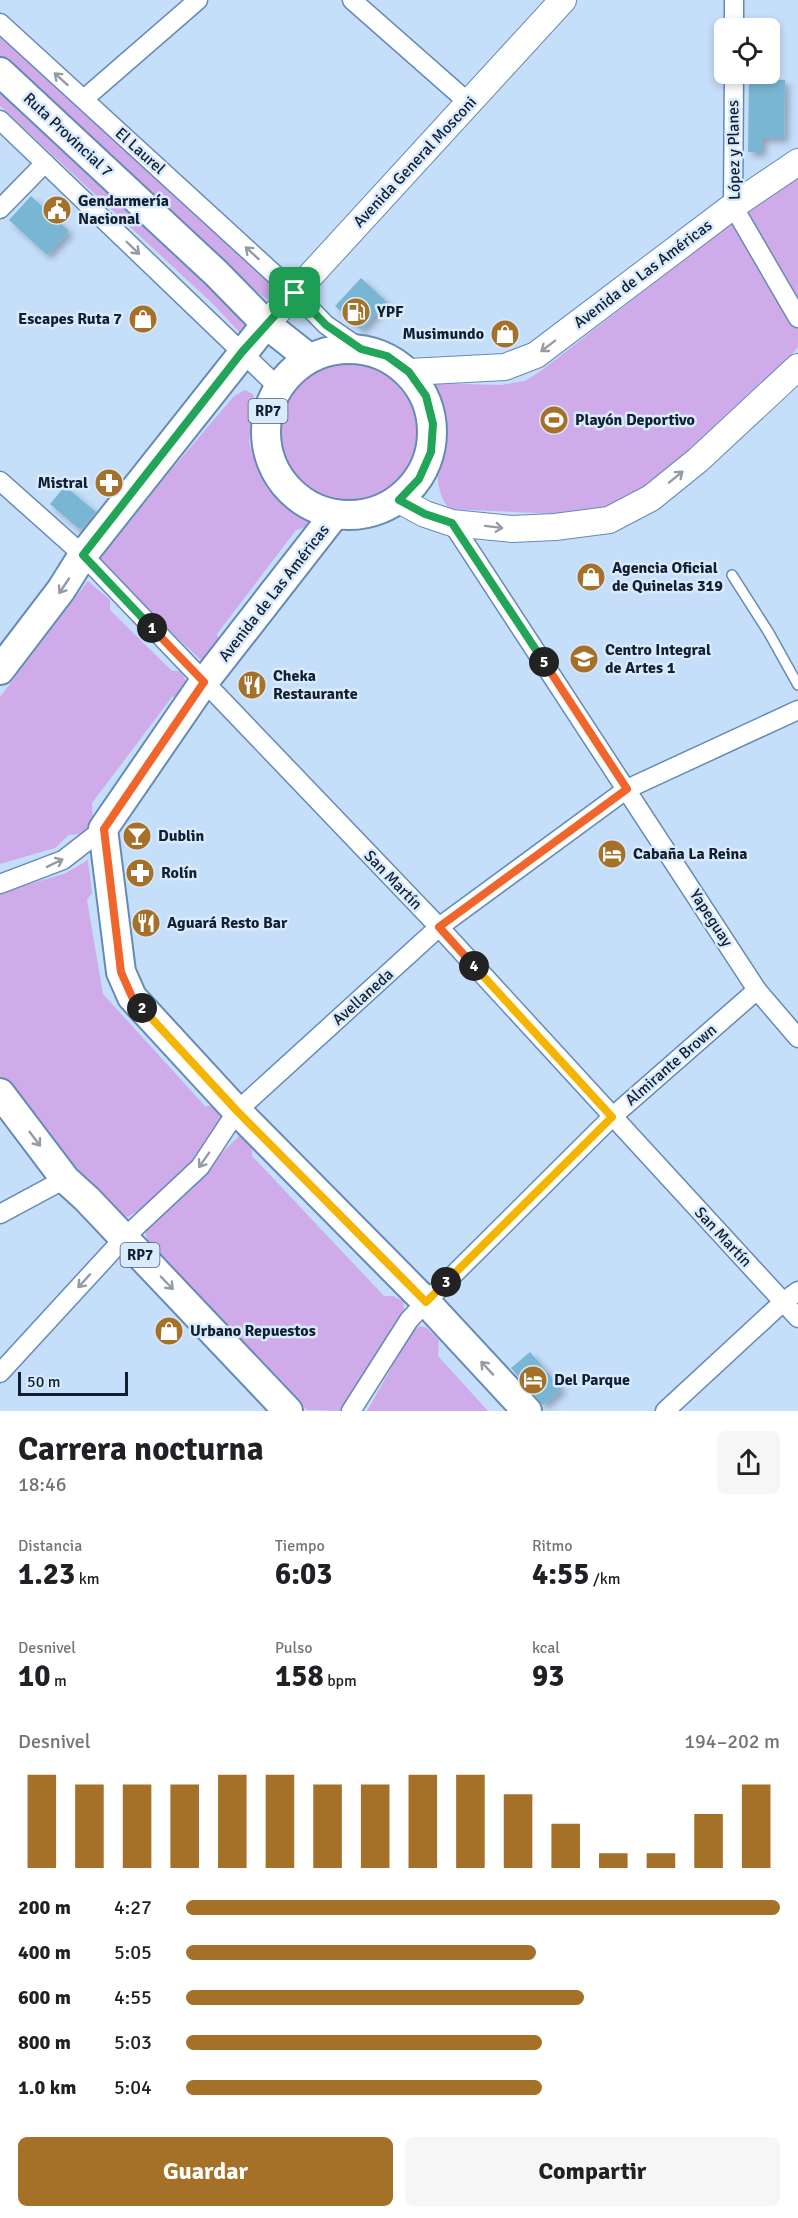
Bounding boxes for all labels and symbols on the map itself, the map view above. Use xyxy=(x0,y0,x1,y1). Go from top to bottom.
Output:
one-way arrow xyxy=(54,72,69,86)
street label: Ruta Provincial 7 xyxy=(19,88,117,182)
street label: Avenida General Mosconi xyxy=(349,92,481,232)
street label: López y Planes xyxy=(723,100,745,200)
street label: El Laurel xyxy=(111,123,169,179)
place label: Gendarmería Nacional xyxy=(78,191,169,229)
public building icon: Gendarmería Nacional xyxy=(41,194,73,226)
street label: Avenida de Las Américas xyxy=(570,215,716,333)
one-way arrow xyxy=(126,241,141,255)
one-way arrow xyxy=(245,246,260,260)
pin xyxy=(269,267,320,318)
fuel station icon: YPF xyxy=(340,296,372,328)
place label: YPF xyxy=(376,302,404,322)
shop icon: Escapes Ruta 7 xyxy=(127,303,159,335)
place label: Escapes Ruta 7 xyxy=(18,309,122,329)
shop icon: Musimundo xyxy=(489,318,521,350)
place label: Musimundo xyxy=(403,324,484,344)
one-way arrow xyxy=(541,339,557,352)
road number: RP7 xyxy=(248,399,288,423)
sports icon: Playón Deportivo xyxy=(538,404,570,436)
place label: Playón Deportivo xyxy=(575,410,695,430)
pharmacy icon: Mistral xyxy=(93,467,125,499)
one-way arrow xyxy=(668,471,684,484)
place label: Mistral xyxy=(37,473,88,493)
street label: Avenida de Las Américas xyxy=(214,521,334,665)
one-way arrow xyxy=(484,522,504,533)
place label: Agencia Oficial de Quinelas 319 xyxy=(612,558,723,596)
shop icon: Agencia Oficial de Quinelas 319 xyxy=(575,561,607,593)
one-way arrow xyxy=(57,577,69,594)
pin: 1 xyxy=(137,613,167,643)
place label: Centro Integral de Artes 1 xyxy=(605,640,711,678)
school or university icon: Centro Integral de Artes 1 xyxy=(568,643,600,675)
pin: 5 xyxy=(529,647,559,677)
place label: Cheka Restaurante xyxy=(273,666,358,704)
restaurant icon: Cheka Restaurante xyxy=(236,669,268,701)
bar icon: Dublin xyxy=(121,820,153,852)
place label: Dublin xyxy=(158,826,205,846)
hotel icon: Cabaña La Reina xyxy=(596,838,628,870)
place label: Cabaña La Reina xyxy=(633,844,748,864)
street label: San Martín xyxy=(360,846,426,914)
one-way arrow xyxy=(45,857,63,869)
pharmacy icon: Rolín xyxy=(124,857,156,889)
place label: Rolín xyxy=(161,863,198,883)
street label: Yapeguay xyxy=(685,885,737,951)
restaurant icon: Aguará Resto Bar xyxy=(130,907,162,939)
place label: Aguará Resto Bar xyxy=(167,913,288,933)
pin: 4 xyxy=(459,951,489,981)
street label: Avellaneda xyxy=(328,964,398,1030)
pin: 2 xyxy=(127,993,157,1023)
street label: Almirante Brown xyxy=(621,1020,721,1110)
one-way arrow xyxy=(29,1131,42,1147)
one-way arrow xyxy=(198,1151,210,1167)
street label: San Martín xyxy=(690,1203,756,1271)
road number: RP7 xyxy=(120,1243,160,1267)
pin: 3 xyxy=(431,1267,461,1297)
one-way arrow xyxy=(77,1274,91,1289)
one-way arrow xyxy=(159,1276,174,1291)
shop icon: Urbano Repuestos xyxy=(153,1315,185,1347)
place label: Urbano Repuestos xyxy=(190,1321,316,1341)
one-way arrow xyxy=(481,1361,495,1376)
hotel icon: Del Parque xyxy=(517,1364,549,1396)
scale bar xyxy=(18,1369,128,1396)
place label: Del Parque xyxy=(554,1370,630,1390)

